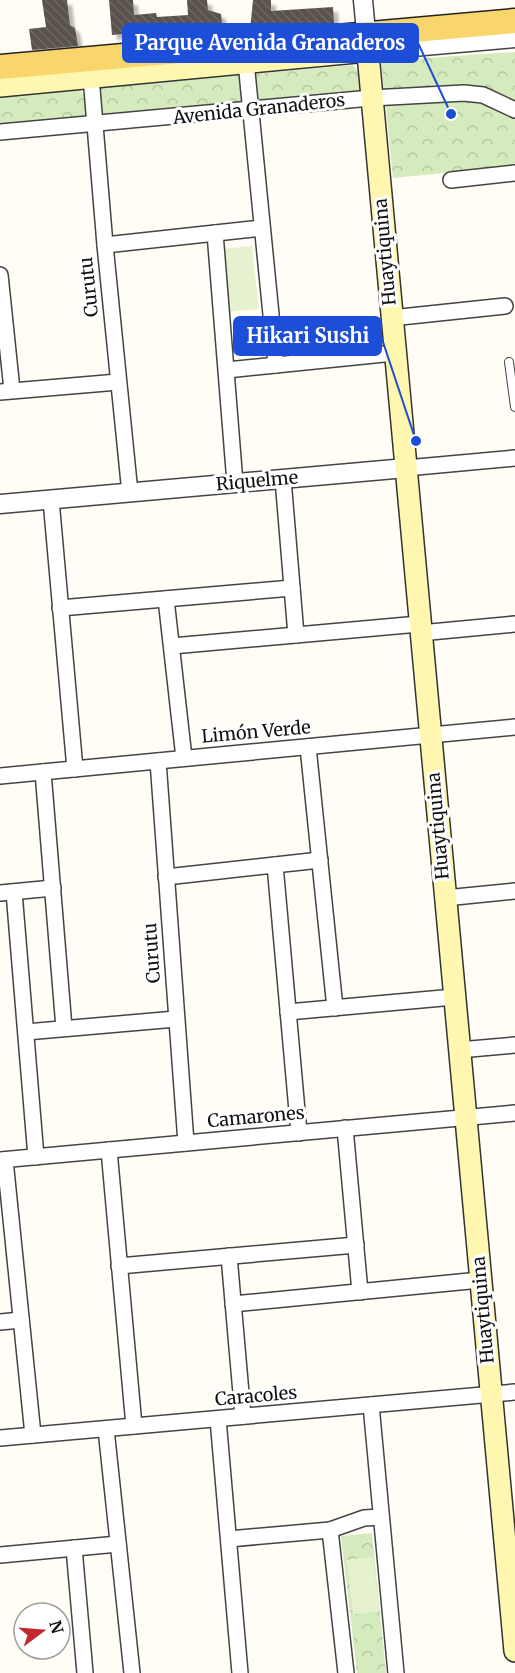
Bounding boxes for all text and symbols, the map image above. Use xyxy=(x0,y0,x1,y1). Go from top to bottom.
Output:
callout: Parque Avenida Granaderos xyxy=(123,24,418,62)
text: Parque Avenida Granaderos xyxy=(135,30,405,55)
street label: Avenida Granaderos xyxy=(171,88,346,129)
street label: Huaytiquina xyxy=(368,197,401,307)
street label: Curutu xyxy=(74,256,103,318)
callout: Hikari Sushi xyxy=(234,317,381,355)
text: Hikari Sushi xyxy=(247,323,370,348)
street label: Riquelme xyxy=(215,465,299,496)
street label: Limón Verde xyxy=(200,715,312,748)
street label: Huaytiquina xyxy=(421,771,454,881)
street label: Curutu xyxy=(138,922,165,984)
street label: Camarones xyxy=(206,1101,306,1132)
street label: Huaytiquina xyxy=(466,1255,499,1365)
street label: Caracoles xyxy=(214,1380,298,1411)
north arrow xyxy=(12,1601,72,1661)
text: N xyxy=(45,1618,68,1636)

